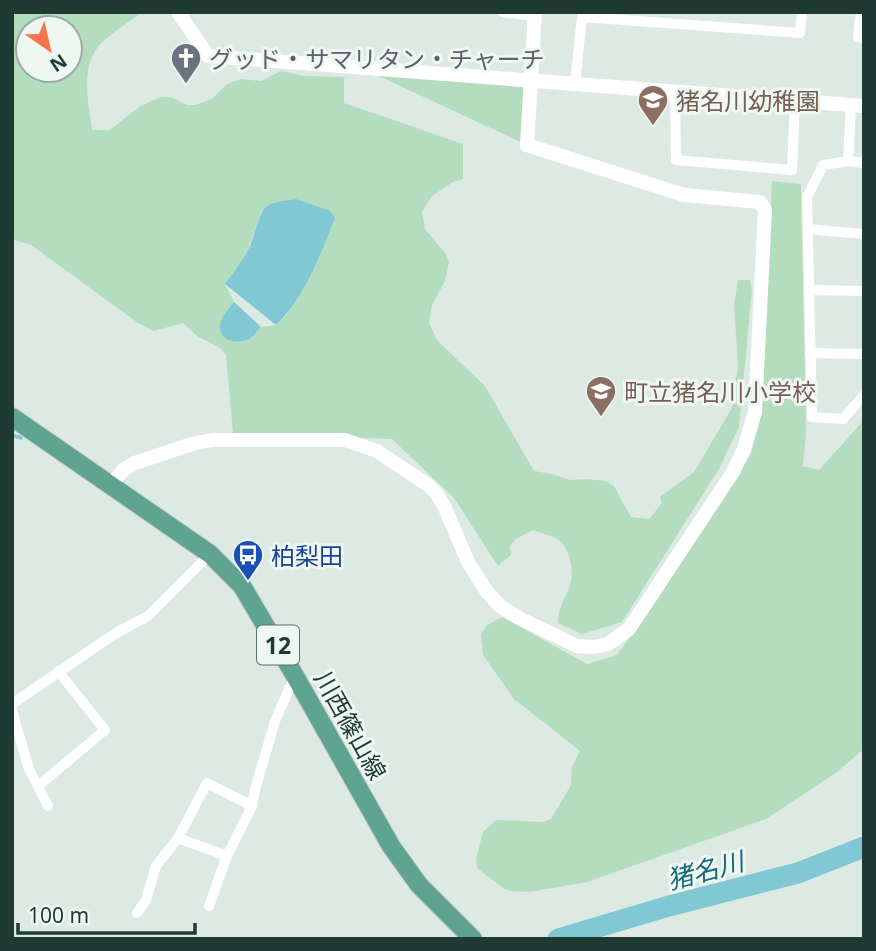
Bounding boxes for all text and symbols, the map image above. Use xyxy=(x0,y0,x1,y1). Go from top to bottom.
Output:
north arrow xyxy=(14,14,84,84)
church icon: グッド・サマリタン・チャーチ xyxy=(169,41,203,85)
place label: グッド・サマリタン・チャーチ xyxy=(209,42,545,75)
text: N xyxy=(45,48,72,78)
school or university icon: 猪名川幼稚園 xyxy=(636,83,670,127)
place label: 猪名川幼稚園 xyxy=(676,84,820,117)
school or university icon: 町立猪名川小学校 xyxy=(584,374,618,418)
place label: 町立猪名川小学校 xyxy=(624,375,816,408)
bus stop icon: 柏梨田 xyxy=(231,538,265,582)
place label: 柏梨田 xyxy=(271,539,343,572)
road number: 12 xyxy=(257,625,299,664)
street label: 川西篠山線 xyxy=(307,665,395,785)
water label: 猪名川 xyxy=(663,842,750,897)
scale bar xyxy=(18,892,194,936)
text: 100 m xyxy=(28,901,89,929)

